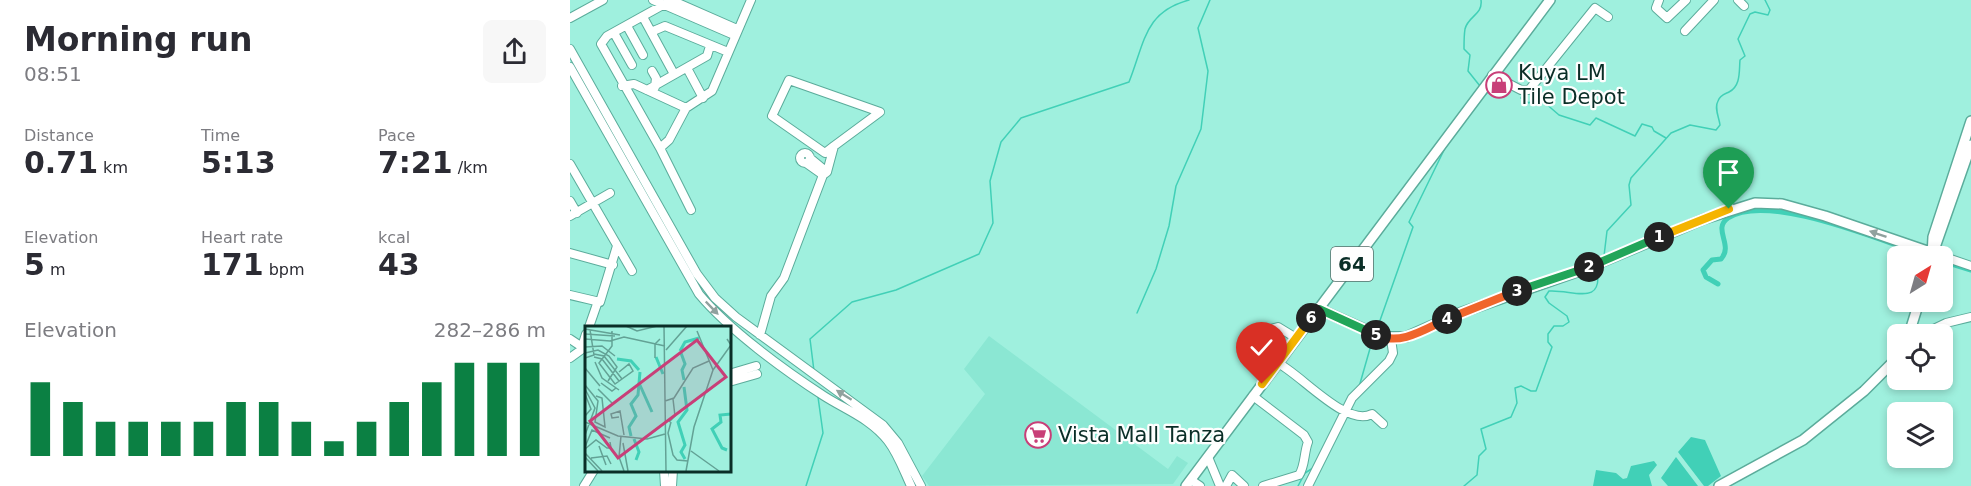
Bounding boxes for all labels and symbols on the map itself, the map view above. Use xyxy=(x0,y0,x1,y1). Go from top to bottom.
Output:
place label: Kuya LM Tile Depot xyxy=(1517,61,1625,109)
shop icon: Kuya LM Tile Depot xyxy=(1484,70,1514,100)
pin xyxy=(1703,147,1754,209)
pin: 1 xyxy=(1644,222,1674,252)
one-way arrow xyxy=(1869,229,1887,239)
north arrow xyxy=(1887,246,1953,312)
road number: 64 xyxy=(1331,247,1373,281)
pin: 2 xyxy=(1574,252,1604,282)
pin: 3 xyxy=(1502,276,1532,306)
one-way arrow xyxy=(705,301,719,316)
pin: 6 xyxy=(1296,303,1326,333)
pin: 4 xyxy=(1432,304,1462,334)
pin: 5 xyxy=(1361,320,1391,350)
pin xyxy=(1236,322,1287,384)
inset map xyxy=(585,326,730,471)
one-way arrow xyxy=(836,390,852,401)
supermarket icon: Vista Mall Tanza xyxy=(1023,420,1053,450)
place label: Vista Mall Tanza xyxy=(1058,423,1225,447)

